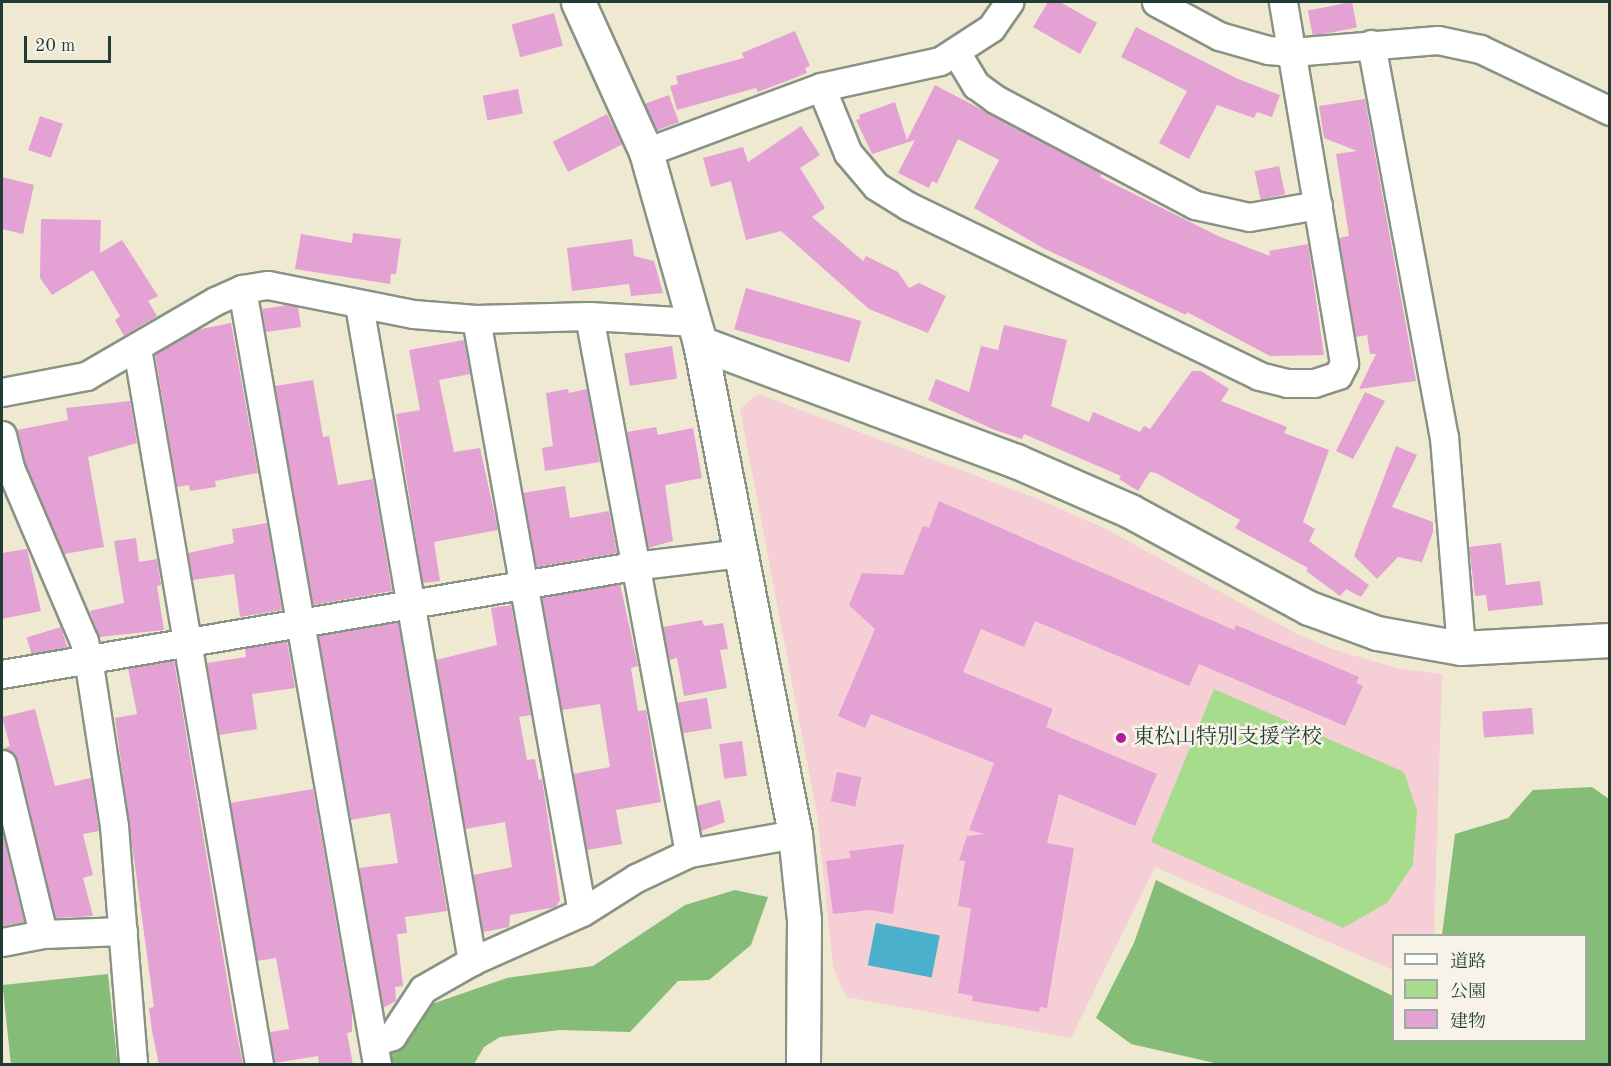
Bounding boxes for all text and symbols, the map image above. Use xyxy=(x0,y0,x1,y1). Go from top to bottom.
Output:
scale bar xyxy=(27,24,114,62)
text: 20 m xyxy=(35,37,75,55)
place label: 東松山特別支援学校 xyxy=(1133,725,1322,751)
marker: 東松山特別支援学校 xyxy=(1114,731,1128,745)
legend xyxy=(1392,934,1587,1042)
text: 道路 xyxy=(1450,953,1486,971)
text: 公園 xyxy=(1450,983,1486,1001)
text: 建物 xyxy=(1450,1013,1486,1031)

